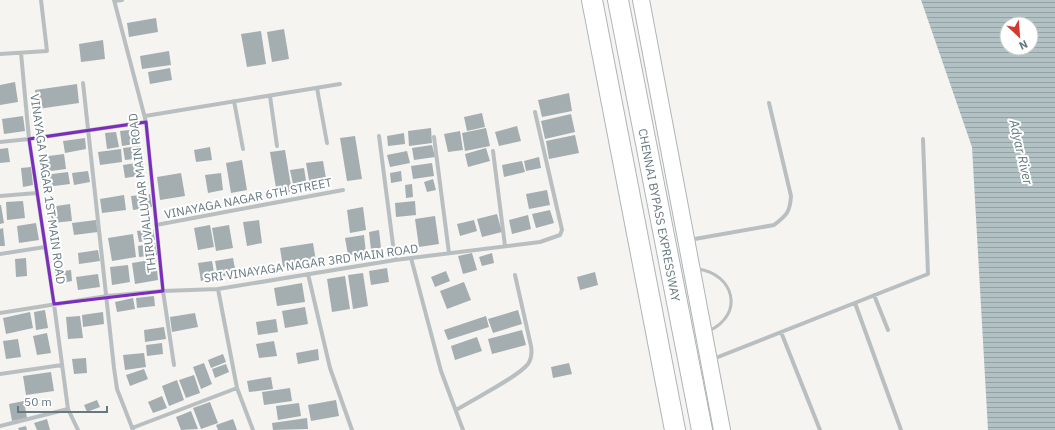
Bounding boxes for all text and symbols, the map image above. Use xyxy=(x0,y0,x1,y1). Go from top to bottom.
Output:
north arrow xyxy=(999,16,1039,56)
text: N xyxy=(1017,37,1030,53)
street label: VINAYAGA NAGAR 1ST MAIN ROAD xyxy=(27,93,69,285)
street label: THIRUVALLUVAR MAIN ROAD xyxy=(125,113,159,273)
water label: Adyar River xyxy=(1005,117,1037,187)
street label: CHENNAI BYPASS EXPRESSWAY xyxy=(636,127,684,303)
street label: VINAYAGA NAGAR 6TH STREET xyxy=(163,174,333,222)
street label: SRI VINAYAGA NAGAR 3RD MAIN ROAD xyxy=(203,241,419,285)
scale bar xyxy=(18,388,107,414)
text: 50 m xyxy=(24,394,52,409)

